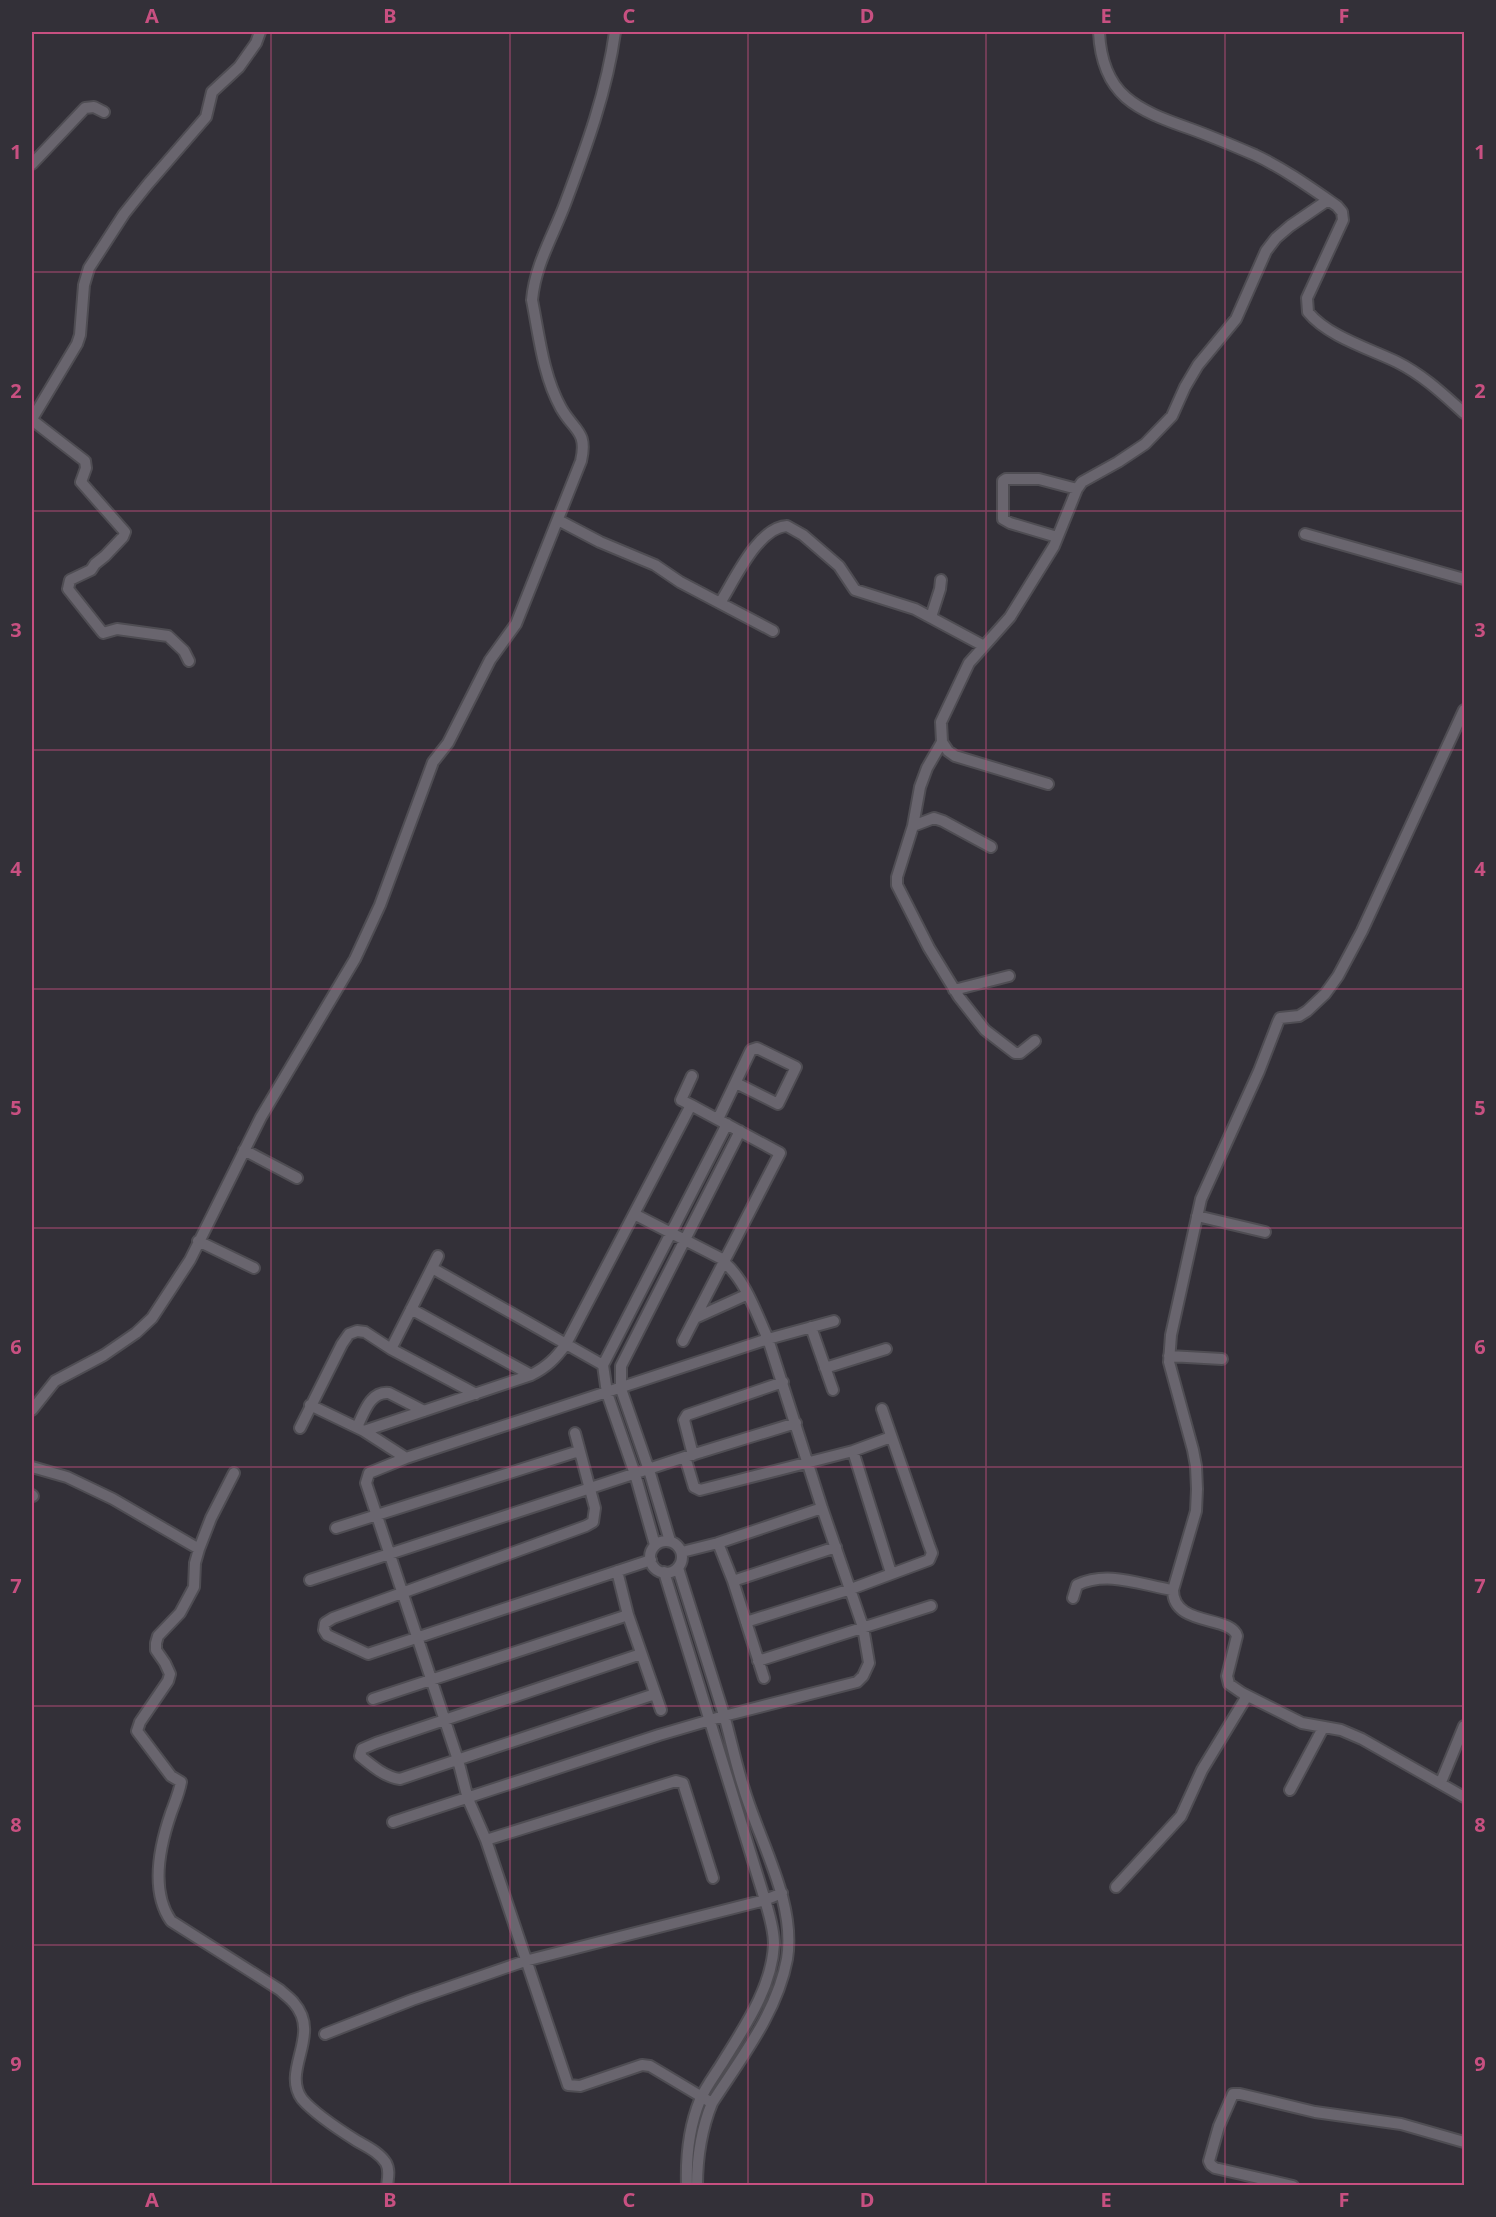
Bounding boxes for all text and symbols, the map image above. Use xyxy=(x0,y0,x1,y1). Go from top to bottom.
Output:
text: A xyxy=(145,2,159,29)
text: B xyxy=(383,2,397,29)
text: C xyxy=(623,2,636,29)
text: D xyxy=(860,2,874,29)
text: E xyxy=(1100,2,1112,29)
text: F xyxy=(1339,2,1349,29)
text: 1 xyxy=(10,138,22,165)
text: 1 xyxy=(1474,138,1486,165)
text: 2 xyxy=(10,377,22,404)
text: 2 xyxy=(1474,377,1486,404)
text: 3 xyxy=(10,616,22,643)
text: 3 xyxy=(1474,616,1486,643)
text: 4 xyxy=(10,855,22,882)
text: 4 xyxy=(1474,855,1486,882)
text: 5 xyxy=(10,1094,22,1121)
text: 5 xyxy=(1474,1094,1486,1121)
text: 6 xyxy=(10,1333,22,1360)
text: 6 xyxy=(1474,1333,1486,1360)
text: 7 xyxy=(10,1572,22,1599)
text: 7 xyxy=(1474,1572,1486,1599)
text: 8 xyxy=(10,1811,22,1838)
text: 8 xyxy=(1474,1811,1486,1838)
text: 9 xyxy=(10,2050,22,2077)
text: 9 xyxy=(1474,2050,1486,2077)
text: A xyxy=(145,2186,159,2213)
text: B xyxy=(383,2186,397,2213)
text: C xyxy=(623,2186,636,2213)
text: D xyxy=(860,2186,874,2213)
text: E xyxy=(1100,2186,1112,2213)
text: F xyxy=(1339,2186,1349,2213)

